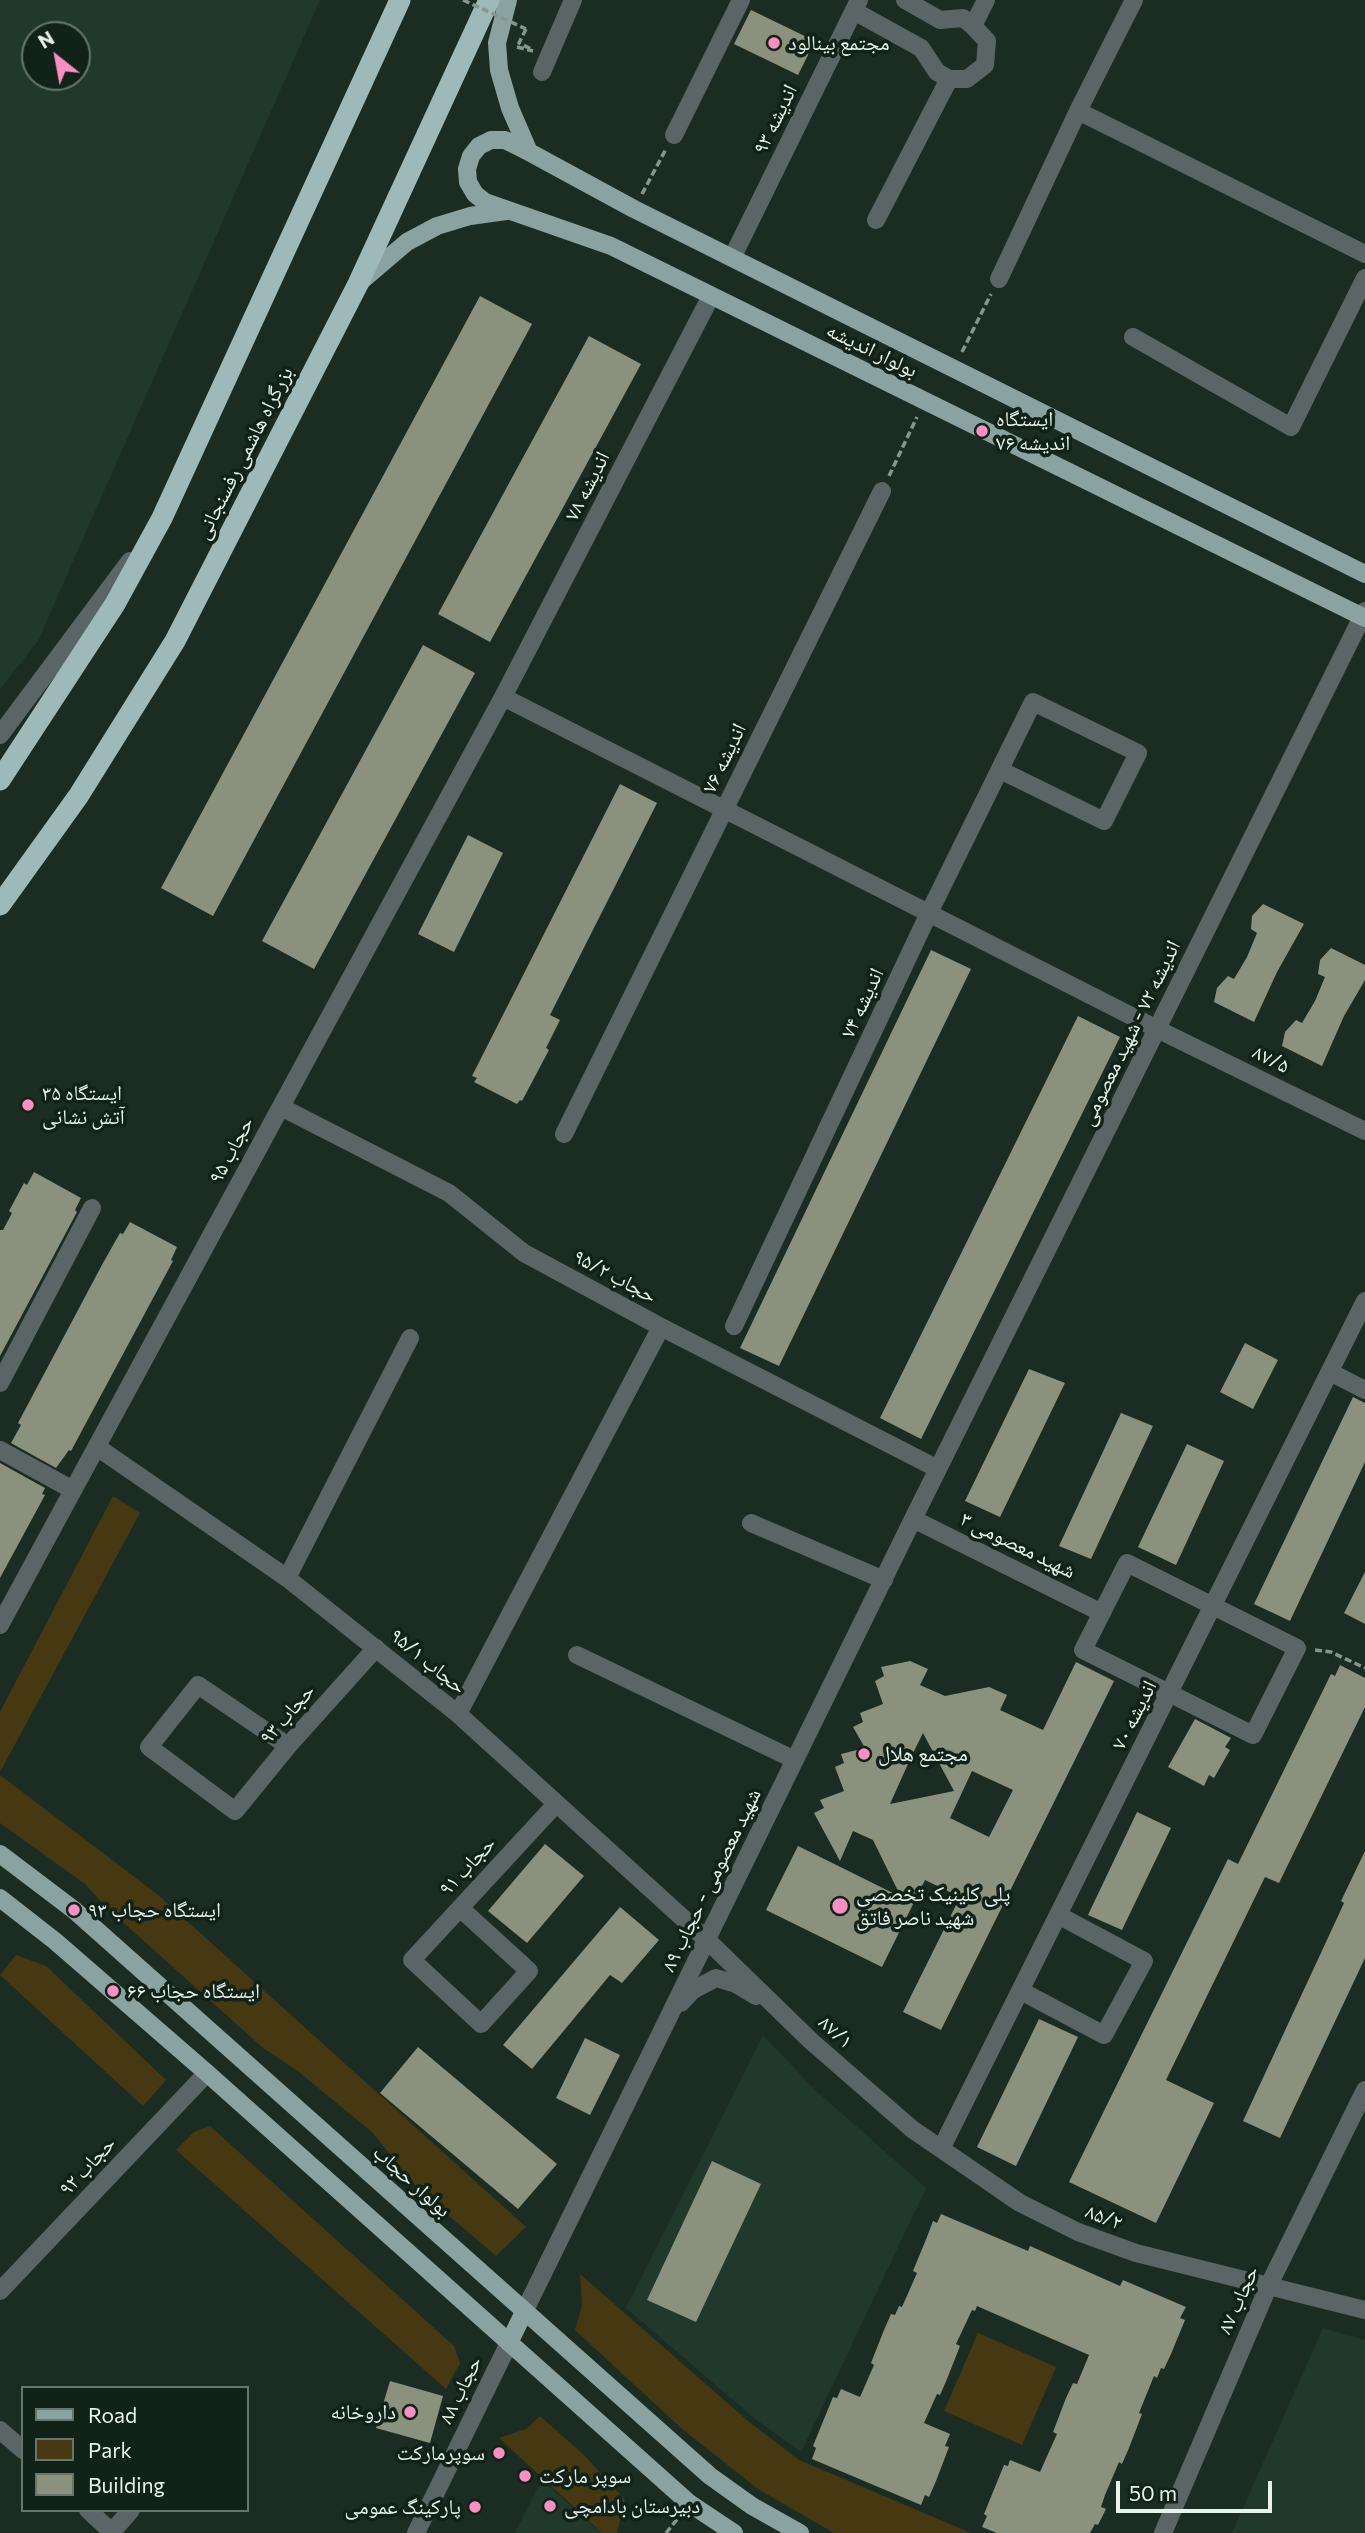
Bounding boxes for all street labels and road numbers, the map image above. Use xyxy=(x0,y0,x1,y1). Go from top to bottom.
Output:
street label: اندیشه ۹۳ xyxy=(747,80,803,158)
street label: بولوار اندیشه xyxy=(822,317,922,383)
street label: بزرگراه هاشمی رفسنجانی xyxy=(190,362,298,544)
street label: اندیشه ۷۸ xyxy=(559,447,615,525)
street label: اندیشه ۷۶ xyxy=(696,719,752,797)
street label: اندیشه ۷۲ - شهید معصومی xyxy=(1074,936,1186,1130)
street label: اندیشه ۷۴ xyxy=(835,964,889,1042)
street label: ۸۷/۵ xyxy=(1249,1039,1293,1079)
street label: حجاب ۹۵ xyxy=(203,1112,259,1188)
street label: حجاب ۹۵/۲ xyxy=(569,1244,661,1308)
street label: شهید معصومی ۳ xyxy=(956,1506,1080,1584)
street label: حجاب ۹۵/۱ xyxy=(385,1623,471,1699)
street label: اندیشه ۷۰ xyxy=(1106,1676,1162,1754)
street label: حجاب ۹۳ xyxy=(254,1679,320,1749)
street label: شهید معصومی - حجاب ۸۹ xyxy=(656,1784,766,1976)
street label: حجاب ۹۱ xyxy=(433,1831,501,1901)
street label: ۸۷/۱ xyxy=(814,2010,858,2054)
street label: حجاب ۹۲ xyxy=(53,2131,121,2201)
street label: بولوار حجاب xyxy=(368,2140,456,2222)
street label: ۸۵/۲ xyxy=(1082,2198,1126,2236)
street label: حجاب ۸۷ xyxy=(1212,2262,1264,2338)
street label: حجاب ۸۸ xyxy=(433,2352,487,2428)

